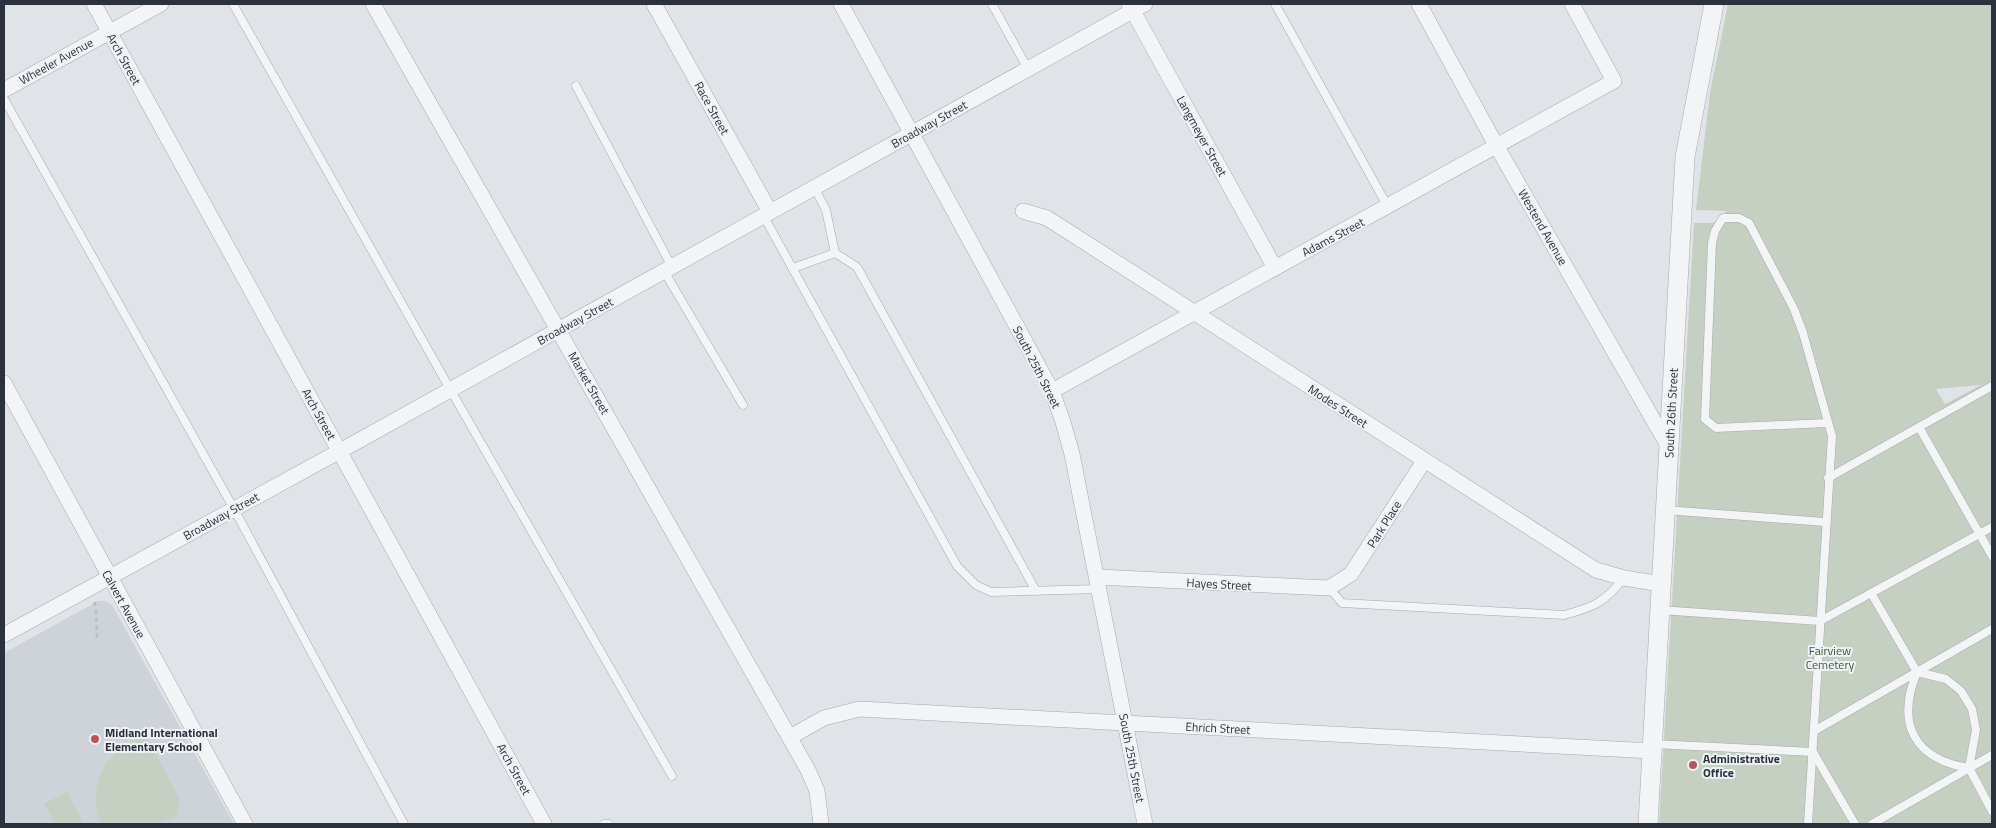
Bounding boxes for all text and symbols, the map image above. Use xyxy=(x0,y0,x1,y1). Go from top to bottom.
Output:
street label: Arch Street xyxy=(102,30,146,89)
street label: Wheeler Avenue xyxy=(15,33,97,89)
street label: Race Street xyxy=(690,78,735,139)
street label: Langmeyer Street xyxy=(1172,92,1232,181)
street label: Broadway Street xyxy=(887,95,971,153)
street label: Westend Avenue xyxy=(1513,185,1573,269)
street label: Adams Street xyxy=(1298,212,1368,262)
street label: Broadway Street xyxy=(533,292,617,350)
street label: South 25th Street xyxy=(1008,323,1066,412)
street label: Market Street xyxy=(563,348,615,419)
street label: South 26th Street xyxy=(1659,367,1683,459)
street label: Modes Street xyxy=(1304,380,1372,433)
street label: Arch Street xyxy=(297,385,341,444)
street label: Broadway Street xyxy=(179,487,263,545)
street label: Park Place xyxy=(1362,497,1406,551)
street label: Calvert Avenue xyxy=(97,566,151,642)
street label: Hayes Street xyxy=(1186,573,1253,595)
park label: Fairview Cemetery xyxy=(1806,641,1855,674)
street label: South 25th Street xyxy=(1114,712,1150,805)
street label: Ehrich Street xyxy=(1185,717,1252,739)
place label: Midland International Elementary School xyxy=(105,723,218,756)
marker: Midland International Elementary School xyxy=(89,733,101,745)
street label: Arch Street xyxy=(492,740,536,799)
place label: Administrative Office xyxy=(1703,749,1780,782)
marker: Administrative Office xyxy=(1687,759,1699,771)

